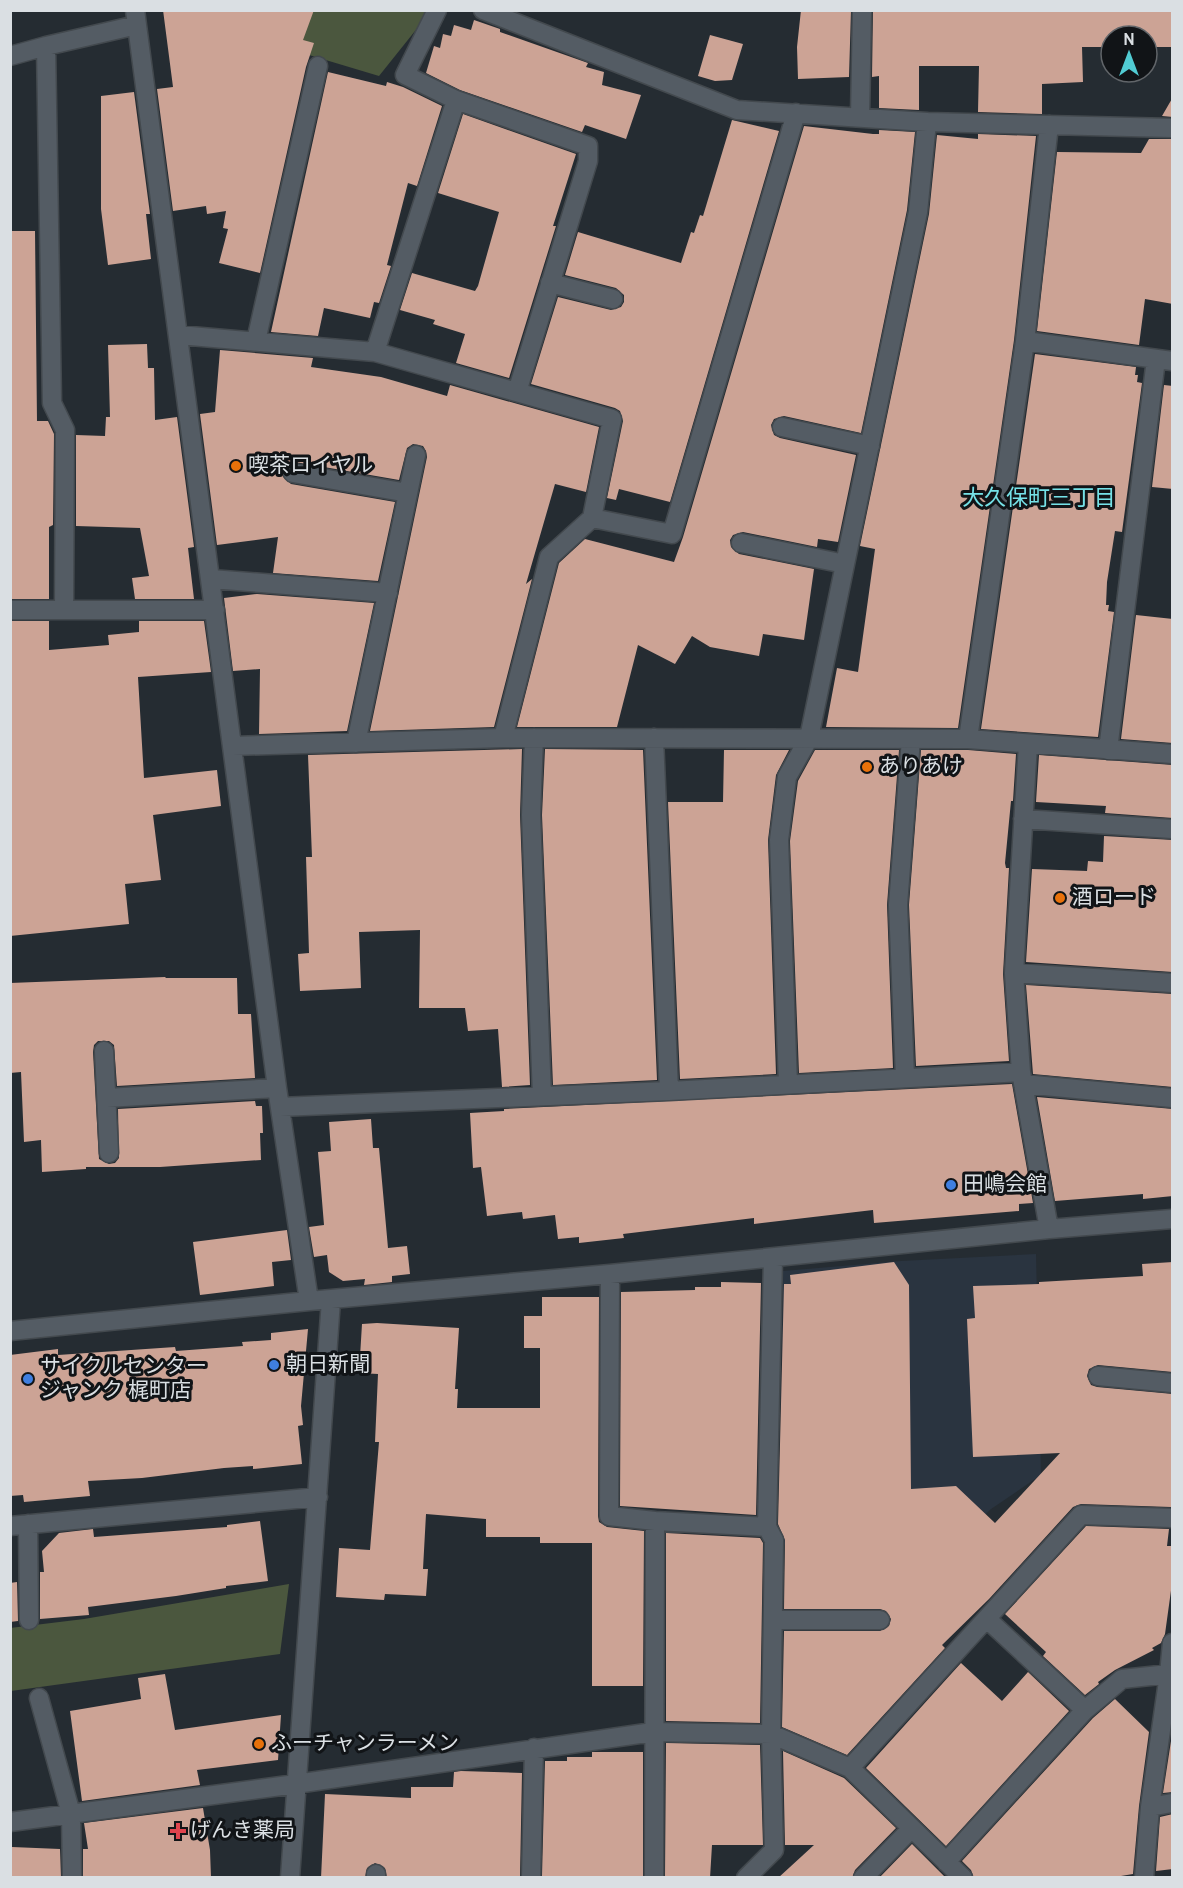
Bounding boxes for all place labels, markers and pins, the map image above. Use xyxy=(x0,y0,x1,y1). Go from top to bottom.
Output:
place label: 喫茶ロイヤル xyxy=(248,453,373,480)
marker: 喫茶ロイヤル xyxy=(229,459,243,473)
place label: ありあけ xyxy=(879,754,963,781)
marker: ありあけ xyxy=(860,760,874,774)
place label: 酒ロード xyxy=(1072,885,1156,912)
marker: 酒ロード xyxy=(1053,891,1067,905)
place label: 田嶋会館 xyxy=(963,1172,1047,1199)
marker: 田嶋会館 xyxy=(944,1178,958,1192)
place label: 朝日新聞 xyxy=(286,1352,370,1379)
place label: サイクルセンター ジャンク 梶町店 xyxy=(40,1354,207,1405)
marker: 朝日新聞 xyxy=(267,1358,281,1372)
marker: サイクルセンター ジャンク 梶町店 xyxy=(21,1372,35,1386)
place label: ふーチャンラーメン xyxy=(271,1731,459,1758)
marker: ふーチャンラーメン xyxy=(252,1737,266,1751)
place label: げんき薬局 xyxy=(190,1818,295,1845)
marker: げんき薬局 xyxy=(171,1824,185,1838)

